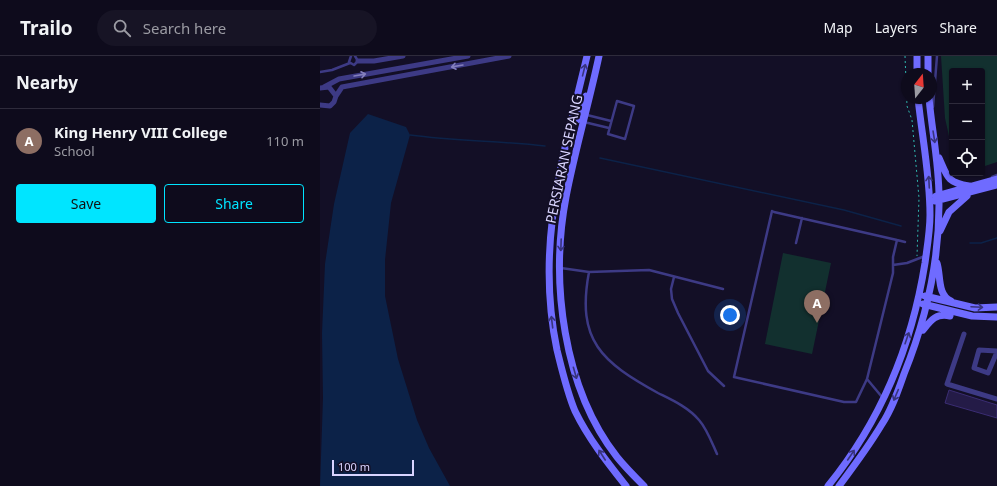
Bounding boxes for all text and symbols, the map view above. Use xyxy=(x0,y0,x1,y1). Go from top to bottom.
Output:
search box xyxy=(97,10,377,46)
text: Trailo xyxy=(20,15,73,41)
icon: search xyxy=(111,17,133,39)
text: Search here xyxy=(143,18,226,38)
text: Map xyxy=(824,18,853,37)
text: Layers xyxy=(875,18,917,37)
text: Share xyxy=(939,18,977,37)
one-way arrow xyxy=(451,62,464,70)
one-way arrow xyxy=(581,63,588,76)
north arrow xyxy=(901,68,937,104)
map controls xyxy=(949,68,985,176)
button: + xyxy=(949,68,985,104)
text: Nearby xyxy=(16,71,78,94)
one-way arrow xyxy=(354,71,367,79)
street label: PERSIARAN SEPANG xyxy=(541,93,586,225)
button: − xyxy=(949,104,985,140)
text: King Henry VIII College xyxy=(54,122,227,142)
one-way arrow xyxy=(930,130,938,143)
text: A xyxy=(25,132,34,150)
text: 110 m xyxy=(266,132,304,150)
button: locate xyxy=(949,140,985,176)
text: School xyxy=(54,142,95,160)
one-way arrow xyxy=(925,176,932,189)
button: Save xyxy=(16,184,156,223)
button: Share xyxy=(164,184,304,223)
one-way arrow xyxy=(557,238,565,251)
pin: A xyxy=(804,290,830,323)
one-way arrow xyxy=(970,304,983,311)
your location xyxy=(720,305,740,325)
one-way arrow xyxy=(548,316,556,329)
one-way arrow xyxy=(904,331,911,344)
one-way arrow xyxy=(571,367,579,380)
one-way arrow xyxy=(892,389,899,401)
one-way arrow xyxy=(847,449,856,460)
one-way arrow xyxy=(598,450,606,461)
scale bar xyxy=(332,458,414,477)
text: 100 m xyxy=(338,459,370,474)

